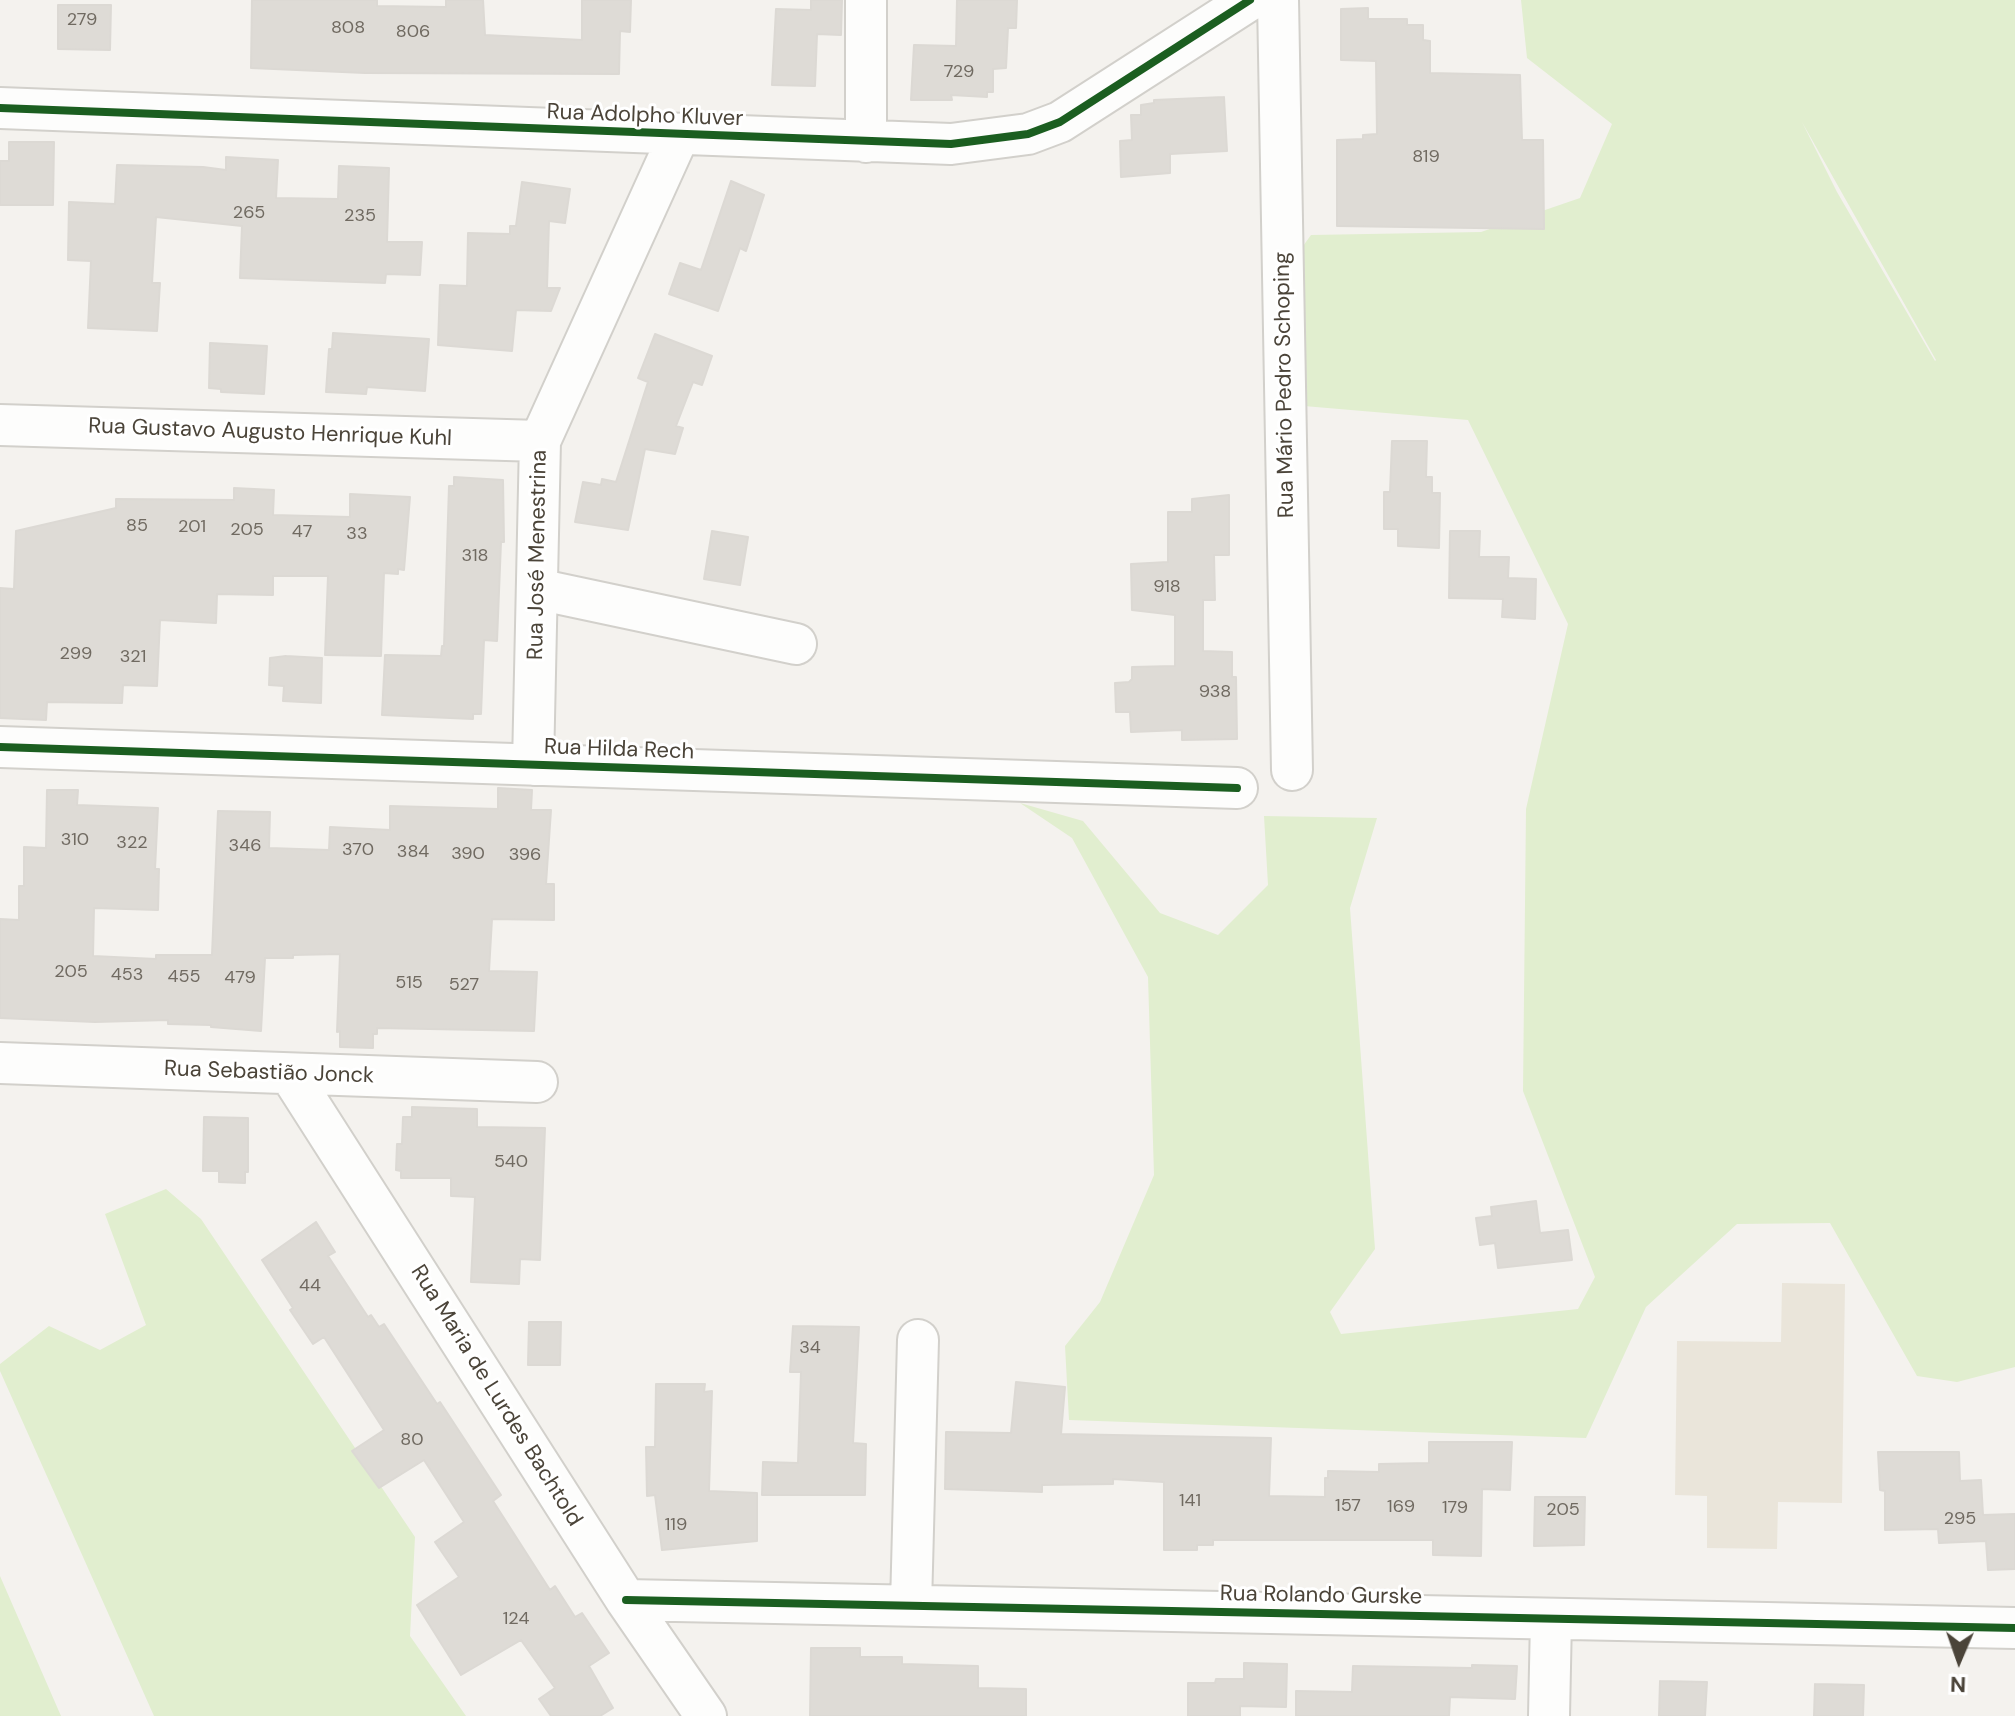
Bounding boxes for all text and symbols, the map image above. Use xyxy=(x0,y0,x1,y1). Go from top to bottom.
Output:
house number: 279 xyxy=(67,9,97,31)
house number: 808 xyxy=(331,17,365,39)
house number: 806 xyxy=(396,21,430,43)
house number: 729 xyxy=(944,61,974,83)
street label: Rua Adolpho Kluver xyxy=(546,99,744,133)
house number: 819 xyxy=(1412,146,1440,168)
house number: 265 xyxy=(233,202,265,224)
house number: 235 xyxy=(344,205,376,227)
street label: Rua Mário Pedro Schoping xyxy=(1269,252,1301,518)
street label: Rua Gustavo Augusto Henrique Kuhl xyxy=(88,413,452,453)
street label: Rua José Menestrina xyxy=(523,450,553,660)
house number: 85 xyxy=(126,515,148,537)
house number: 201 xyxy=(178,516,206,538)
house number: 205 xyxy=(230,519,264,541)
house number: 47 xyxy=(292,521,312,543)
house number: 33 xyxy=(346,523,368,545)
house number: 318 xyxy=(462,545,488,567)
house number: 918 xyxy=(1153,576,1181,598)
house number: 299 xyxy=(60,643,92,665)
house number: 321 xyxy=(120,646,146,668)
house number: 938 xyxy=(1199,681,1231,703)
street label: Rua Hilda Rech xyxy=(543,734,695,766)
house number: 310 xyxy=(61,829,89,851)
house number: 322 xyxy=(116,832,148,854)
house number: 346 xyxy=(229,835,261,857)
house number: 370 xyxy=(342,839,374,861)
house number: 384 xyxy=(397,841,429,863)
house number: 390 xyxy=(451,843,485,865)
house number: 396 xyxy=(509,844,541,866)
house number: 205 xyxy=(54,961,88,983)
house number: 453 xyxy=(111,964,143,986)
house number: 455 xyxy=(168,966,200,988)
house number: 479 xyxy=(224,967,256,989)
house number: 515 xyxy=(395,972,423,994)
house number: 527 xyxy=(449,974,479,996)
street label: Rua Sebastião Jonck xyxy=(164,1056,374,1090)
house number: 540 xyxy=(494,1151,528,1173)
street label: Rua Maria de Lurdes Bachtold xyxy=(405,1261,587,1531)
house number: 44 xyxy=(299,1275,321,1297)
house number: 34 xyxy=(799,1337,821,1359)
house number: 80 xyxy=(400,1429,424,1451)
house number: 141 xyxy=(1179,1490,1201,1512)
house number: 157 xyxy=(1335,1495,1361,1517)
house number: 169 xyxy=(1387,1496,1415,1518)
house number: 179 xyxy=(1442,1497,1468,1519)
house number: 205 xyxy=(1546,1499,1580,1521)
house number: 295 xyxy=(1944,1508,1976,1530)
house number: 119 xyxy=(665,1514,687,1536)
street label: Rua Rolando Gurske xyxy=(1220,1581,1422,1611)
house number: 124 xyxy=(503,1608,529,1630)
north arrow xyxy=(1919,1620,1999,1700)
text: N xyxy=(1950,1670,1967,1699)

